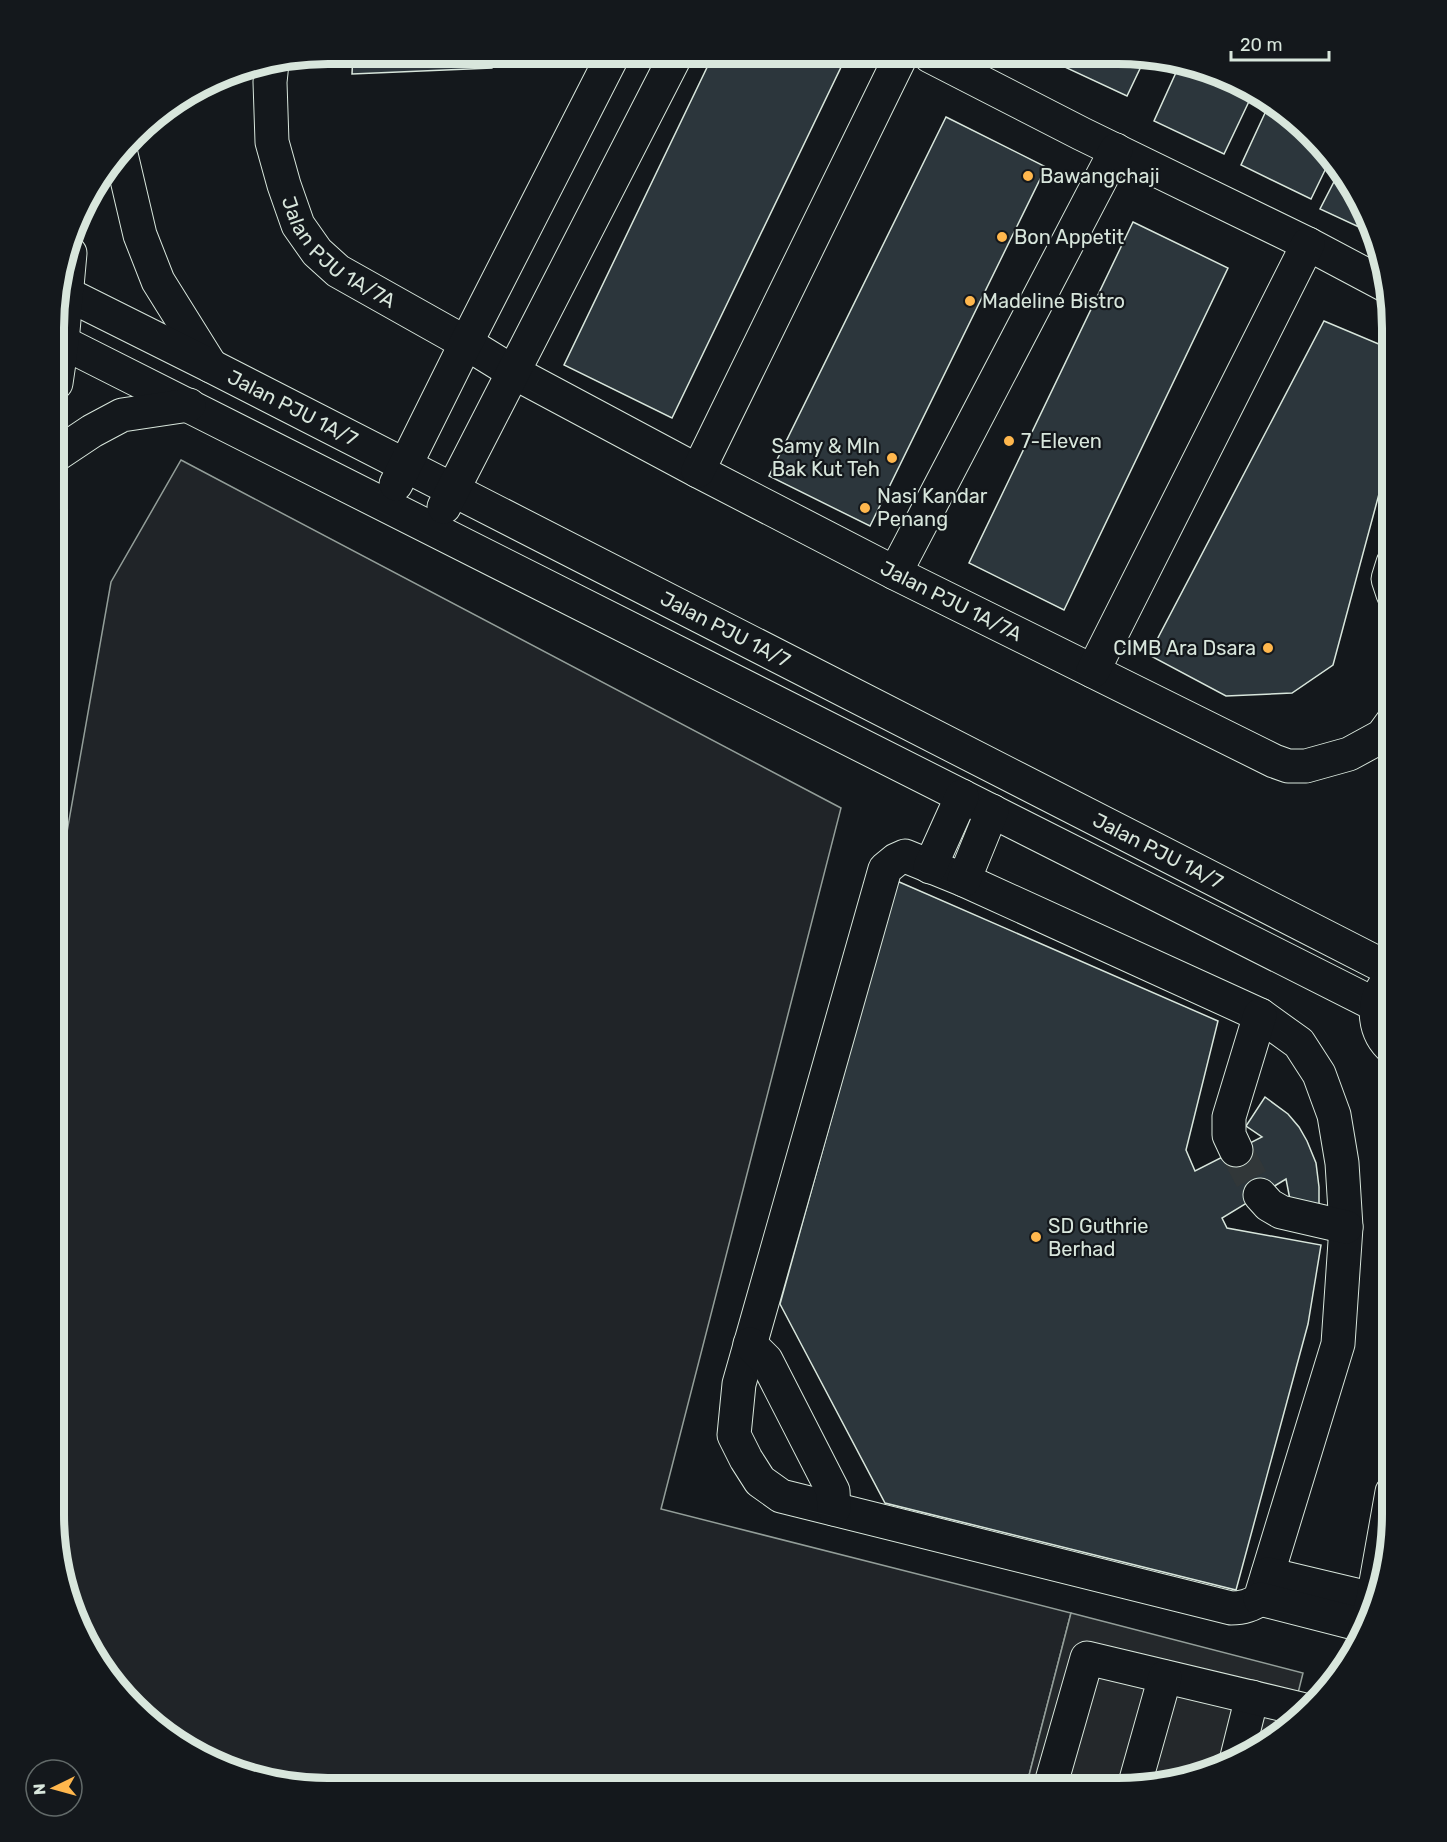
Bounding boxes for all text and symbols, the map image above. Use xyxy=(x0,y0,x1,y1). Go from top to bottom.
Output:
scale bar xyxy=(1231,24,1328,62)
text: 20 m xyxy=(1240,34,1282,56)
place label: Bawangchaji xyxy=(1040,164,1160,188)
marker: Bawangchaji xyxy=(1021,169,1035,183)
street label: Jalan PJU 1A/7A xyxy=(277,193,400,313)
place label: Bon Appetit xyxy=(1014,225,1124,249)
marker: Bon Appetit xyxy=(995,230,1009,244)
place label: Madeline Bistro xyxy=(982,289,1125,313)
marker: Madeline Bistro xyxy=(963,294,977,308)
street label: Jalan PJU 1A/7 xyxy=(224,365,362,451)
place label: 7-Eleven xyxy=(1021,429,1102,453)
place label: Samy & MIn Bak Kut Teh xyxy=(771,434,880,481)
marker: 7-Eleven xyxy=(1002,434,1016,448)
marker: Samy & MIn Bak Kut Teh xyxy=(885,451,899,465)
place label: Nasi Kandar Penang xyxy=(877,484,988,531)
marker: Nasi Kandar Penang xyxy=(858,501,872,515)
street label: Jalan PJU 1A/7A xyxy=(876,556,1026,646)
street label: Jalan PJU 1A/7 xyxy=(656,586,794,672)
place label: CIMB Ara Dsara xyxy=(1113,636,1256,660)
marker: CIMB Ara Dsara xyxy=(1261,641,1275,655)
street label: Jalan PJU 1A/7 xyxy=(1089,808,1227,894)
place label: SD Guthrie Berhad xyxy=(1048,1214,1148,1261)
marker: SD Guthrie Berhad xyxy=(1029,1230,1043,1244)
north arrow xyxy=(24,1758,84,1818)
text: N xyxy=(30,1783,50,1796)

